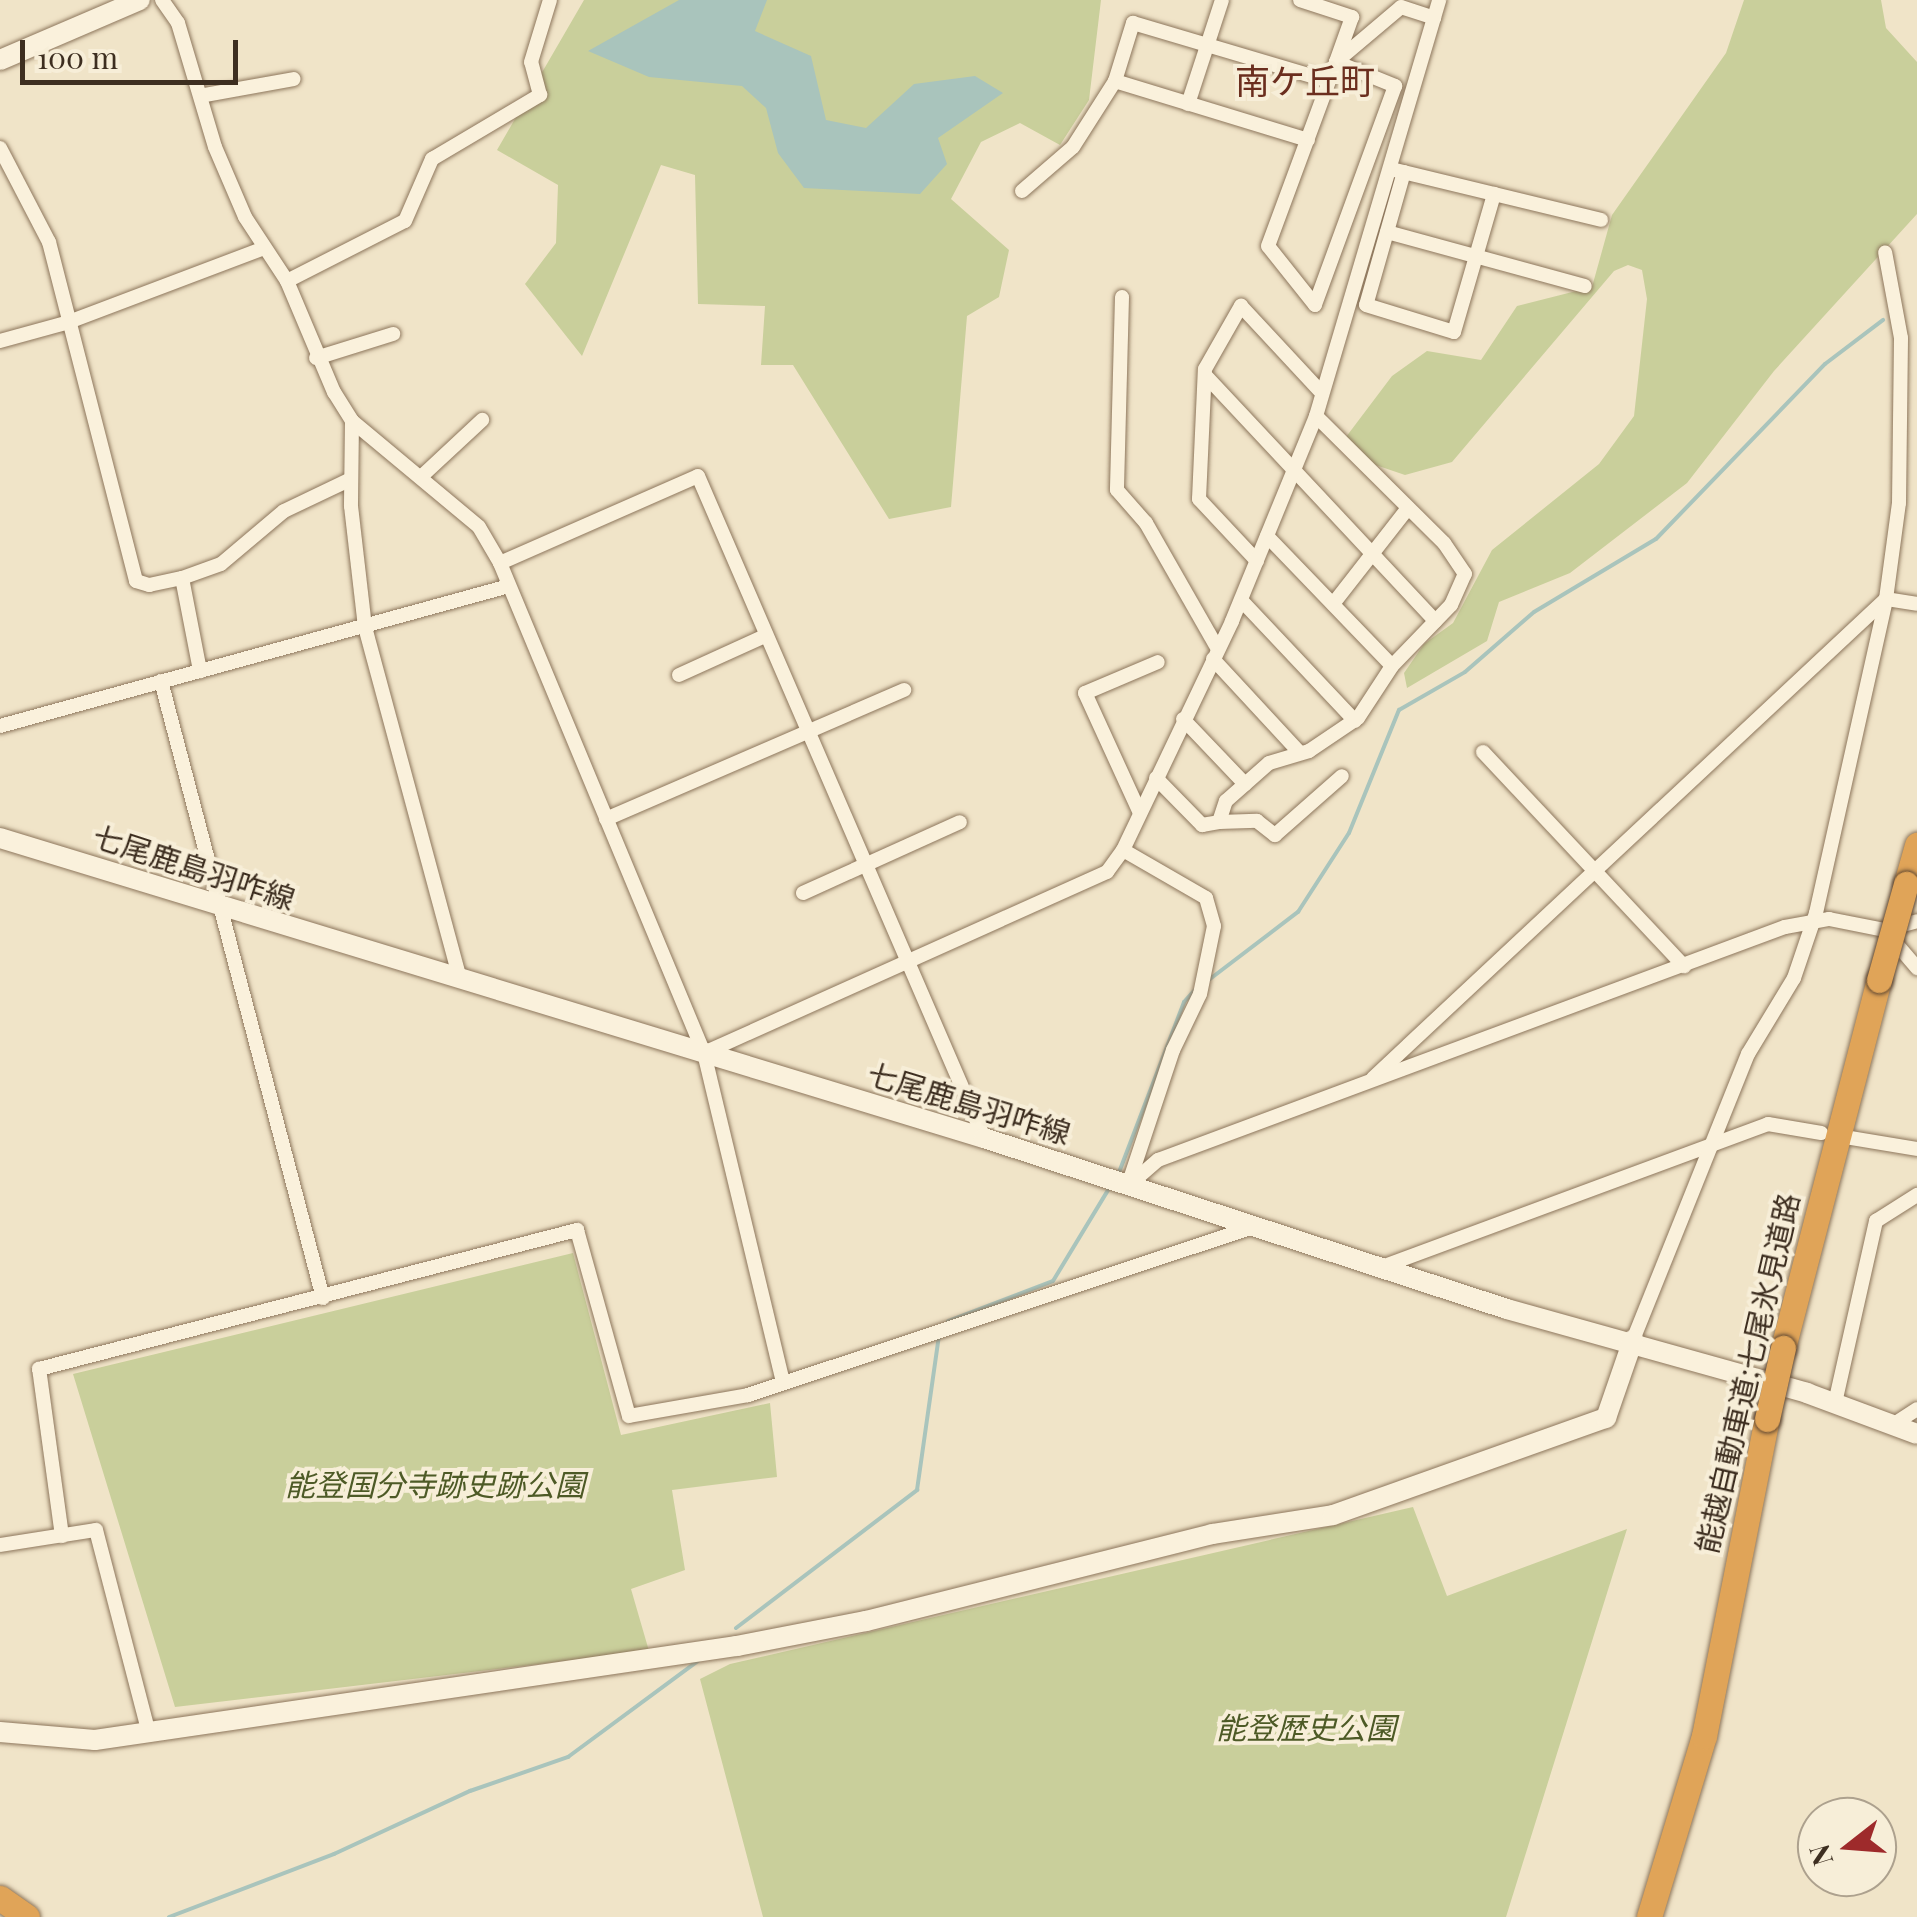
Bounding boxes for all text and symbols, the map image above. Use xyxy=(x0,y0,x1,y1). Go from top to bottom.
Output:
scale bar xyxy=(25,20,242,82)
text: 100 m xyxy=(37,37,118,77)
district label: 南ケ丘町 xyxy=(1235,59,1375,101)
street label: 七尾鹿島羽咋線 xyxy=(89,817,299,917)
street label: 七尾鹿島羽咋線 xyxy=(863,1055,1075,1151)
street label: 能越自動車道;七尾氷見道路 xyxy=(1688,1189,1806,1557)
park label: 能登国分寺跡史跡公園 xyxy=(285,1466,585,1502)
park label: 能登歴史公園 xyxy=(1216,1709,1396,1745)
north arrow xyxy=(1797,1797,1897,1897)
text: N xyxy=(1799,1840,1840,1870)

